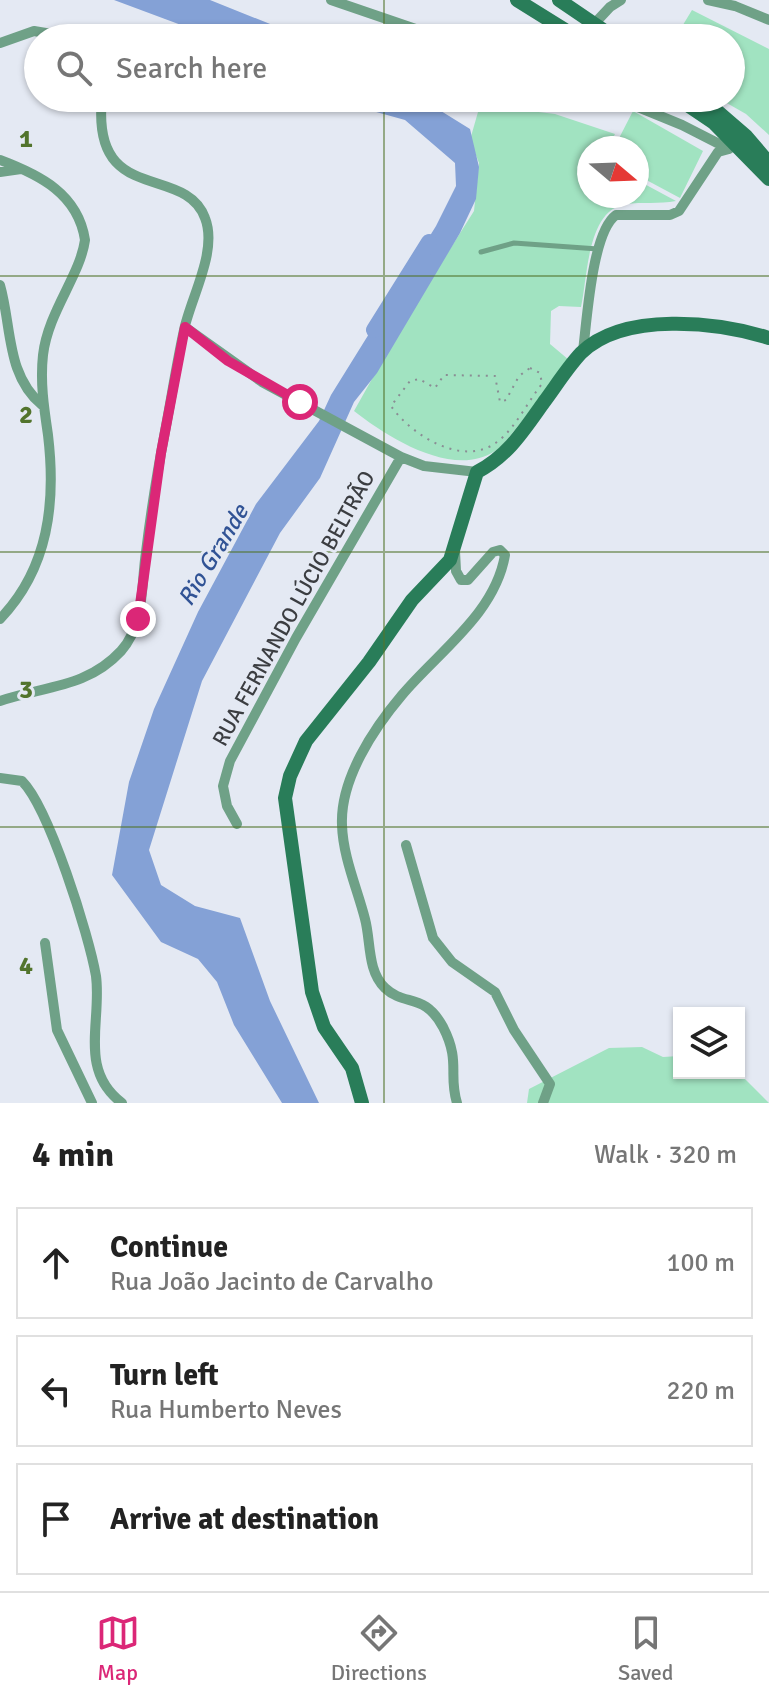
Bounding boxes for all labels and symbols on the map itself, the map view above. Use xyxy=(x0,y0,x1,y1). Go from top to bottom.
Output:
text: 1 xyxy=(19,123,33,155)
north arrow xyxy=(577,136,649,208)
route start xyxy=(282,384,318,420)
text: 2 xyxy=(19,399,33,431)
street label: RUA FERNANDO LÚCIO BELTRÃO xyxy=(206,466,381,751)
water label: Rio Grande xyxy=(171,498,255,611)
route end xyxy=(120,601,156,637)
text: 3 xyxy=(19,674,33,706)
text: 4 xyxy=(19,950,33,982)

